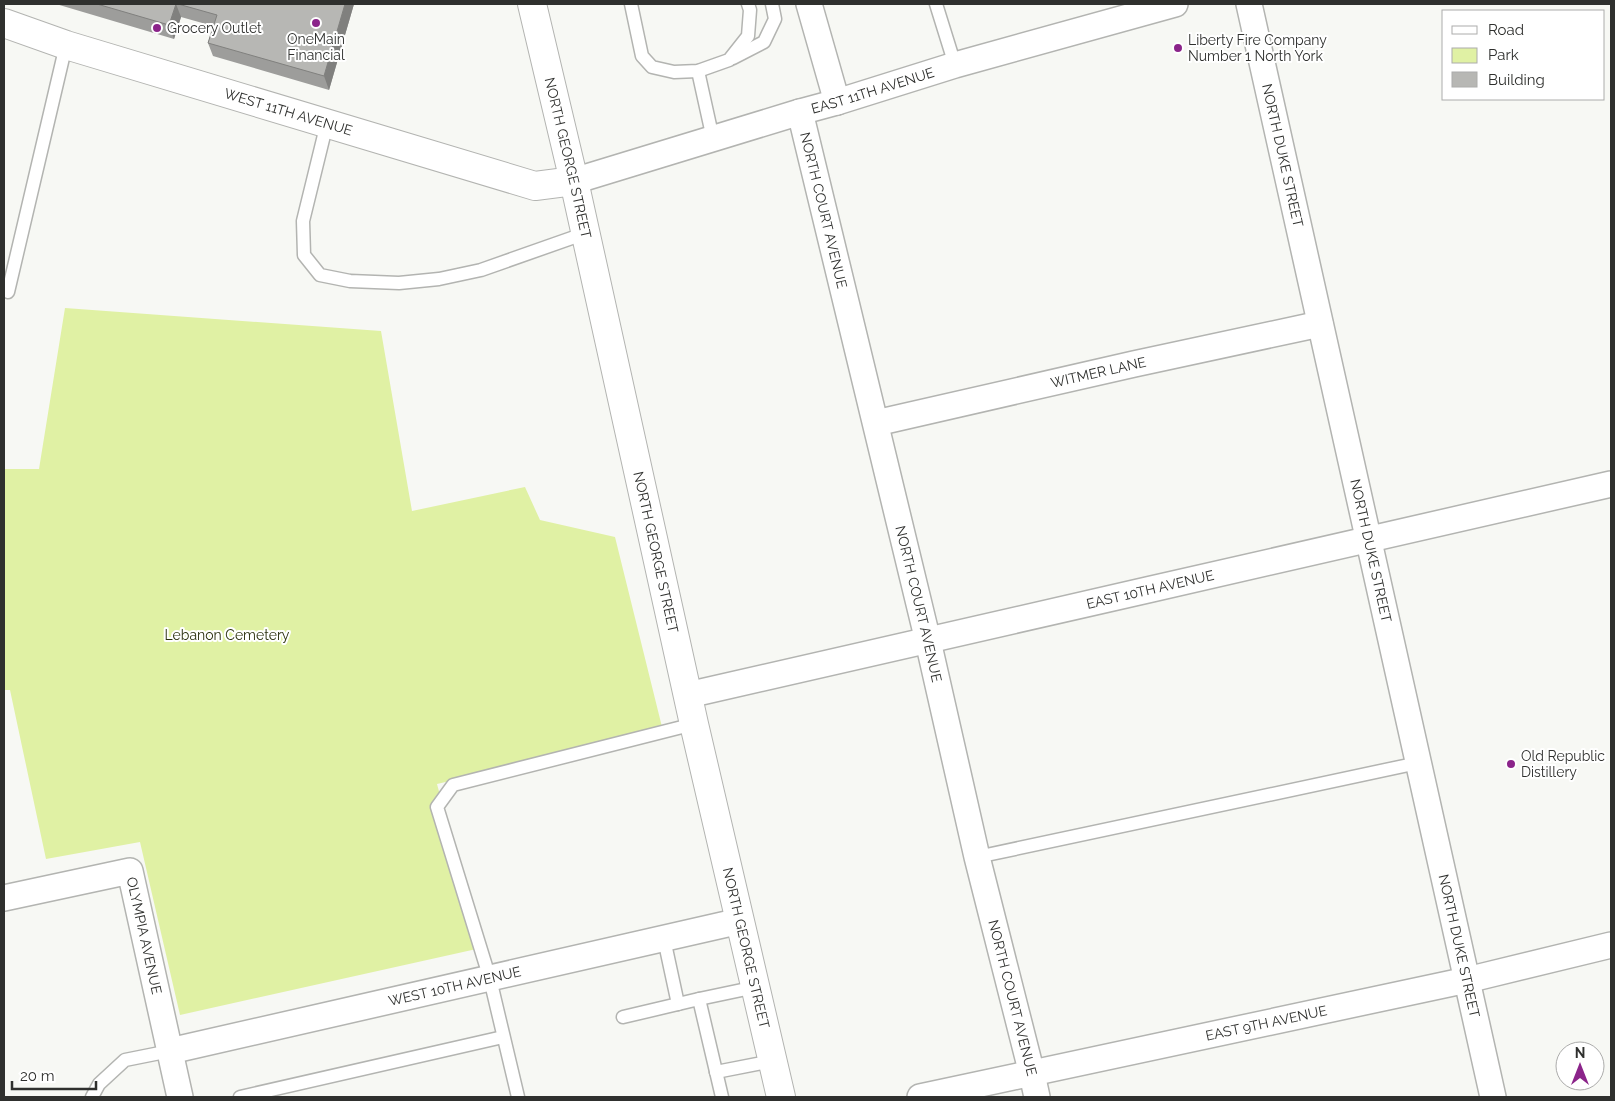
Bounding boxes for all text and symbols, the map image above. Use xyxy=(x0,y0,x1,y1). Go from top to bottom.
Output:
legend xyxy=(1442,10,1605,100)
marker: OneMain Financial xyxy=(310,17,322,29)
place label: Grocery Outlet xyxy=(167,20,262,36)
text: Road xyxy=(1488,21,1524,39)
marker: Grocery Outlet xyxy=(151,22,163,34)
place label: OneMain Financial xyxy=(287,31,345,63)
place label: Liberty Fire Company Number 1 North York xyxy=(1188,32,1327,64)
marker: Liberty Fire Company Number 1 North York xyxy=(1172,42,1184,54)
text: Park xyxy=(1488,46,1519,64)
street label: EAST 11TH AVENUE xyxy=(809,64,936,117)
text: Building xyxy=(1488,71,1545,89)
street label: NORTH GEORGE STREET xyxy=(542,76,595,240)
street label: NORTH DUKE STREET xyxy=(1259,82,1307,229)
street label: WEST 11TH AVENUE xyxy=(222,85,354,139)
street label: NORTH COURT AVENUE xyxy=(797,130,850,290)
street label: WITMER LANE xyxy=(1049,354,1147,391)
street label: NORTH GEORGE STREET xyxy=(630,470,682,635)
street label: NORTH DUKE STREET xyxy=(1347,477,1395,624)
street label: NORTH COURT AVENUE xyxy=(892,524,945,684)
street label: EAST 10TH AVENUE xyxy=(1085,567,1215,612)
park label: Lebanon Cemetery xyxy=(165,627,290,643)
place label: Old Republic Distillery xyxy=(1521,748,1605,780)
marker: Old Republic Distillery xyxy=(1505,758,1517,770)
street label: NORTH GEORGE STREET xyxy=(720,866,773,1030)
street label: NORTH DUKE STREET xyxy=(1435,873,1483,1019)
street label: OLYMPIA AVENUE xyxy=(124,876,165,996)
street label: NORTH COURT AVENUE xyxy=(985,918,1040,1077)
street label: WEST 10TH AVENUE xyxy=(387,963,523,1009)
street label: EAST 9TH AVENUE xyxy=(1204,1002,1328,1044)
north arrow xyxy=(1555,1041,1605,1091)
text: N xyxy=(1575,1045,1585,1061)
scale bar xyxy=(12,1058,96,1090)
text: 20 m xyxy=(20,1067,55,1085)

